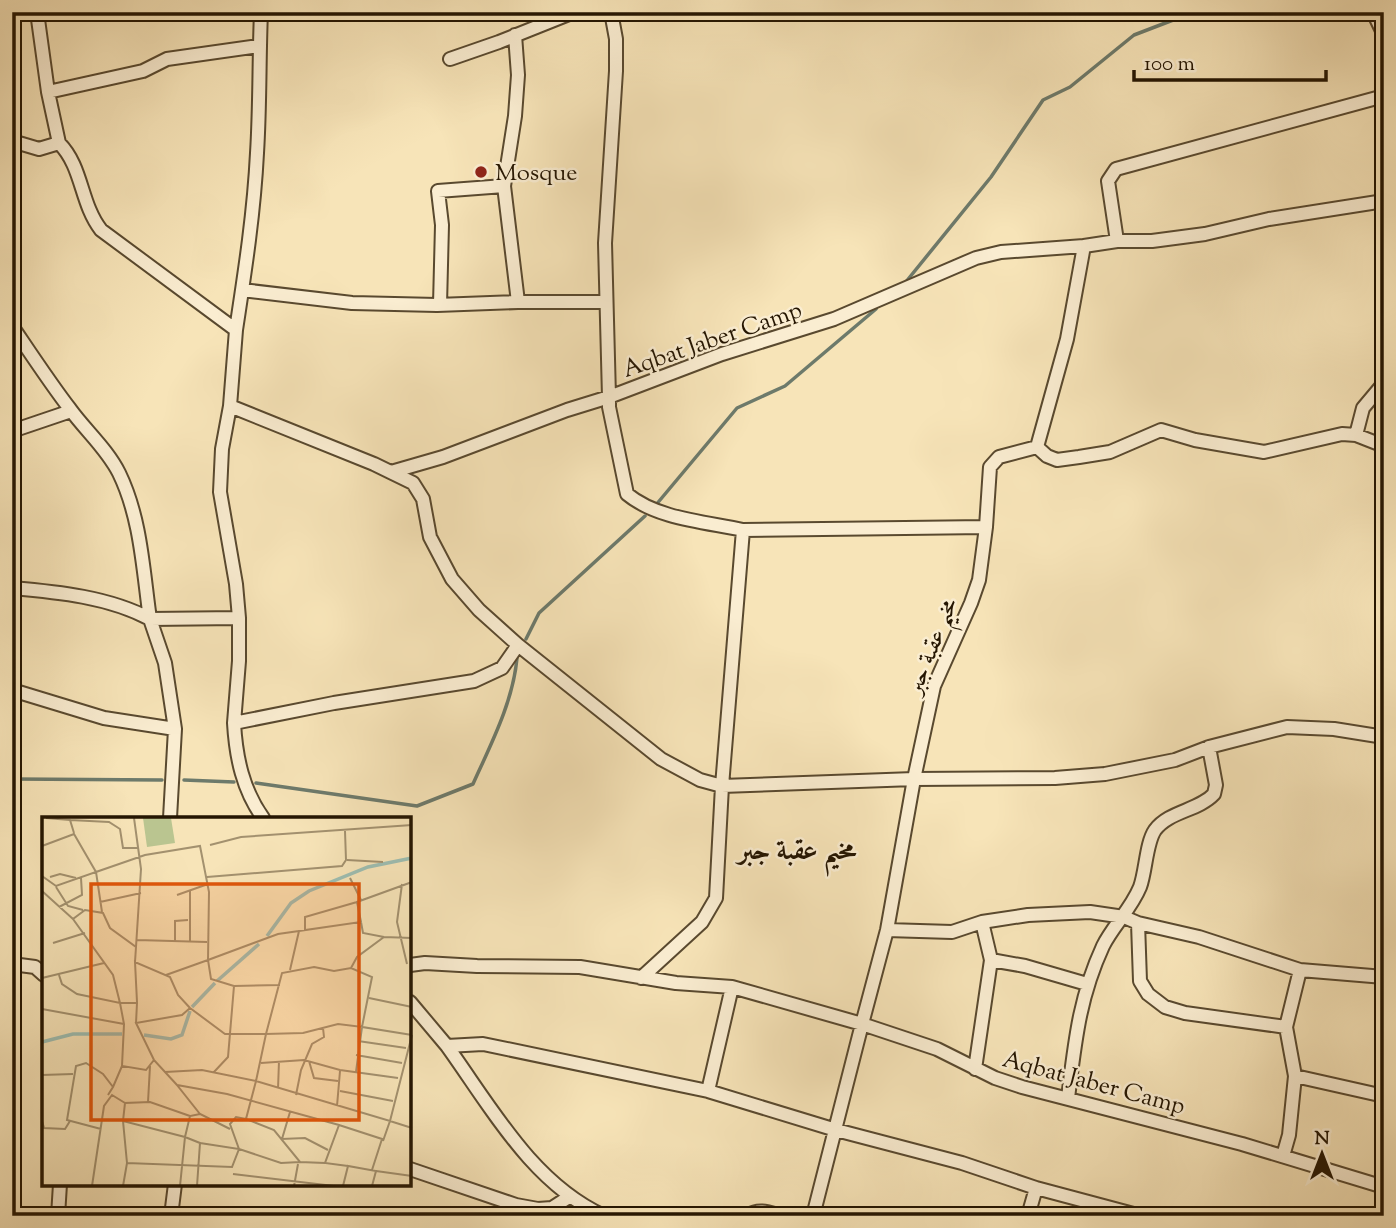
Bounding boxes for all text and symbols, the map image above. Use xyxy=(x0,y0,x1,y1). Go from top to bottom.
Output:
scale bar xyxy=(1134,38,1326,82)
text: 100 m xyxy=(1144,50,1195,80)
place label: Mosque xyxy=(495,157,577,191)
marker: Mosque xyxy=(473,164,489,180)
street label: Aqbat Jaber Camp xyxy=(618,294,807,388)
street label: مخيم عقبة جبر xyxy=(897,593,972,705)
inset map xyxy=(42,817,411,1186)
district label: مخيم عقبة جبر xyxy=(735,832,857,877)
street label: Aqbat Jaber Camp xyxy=(998,1043,1189,1125)
north arrow xyxy=(1288,1120,1358,1190)
text: N xyxy=(1314,1126,1330,1153)

